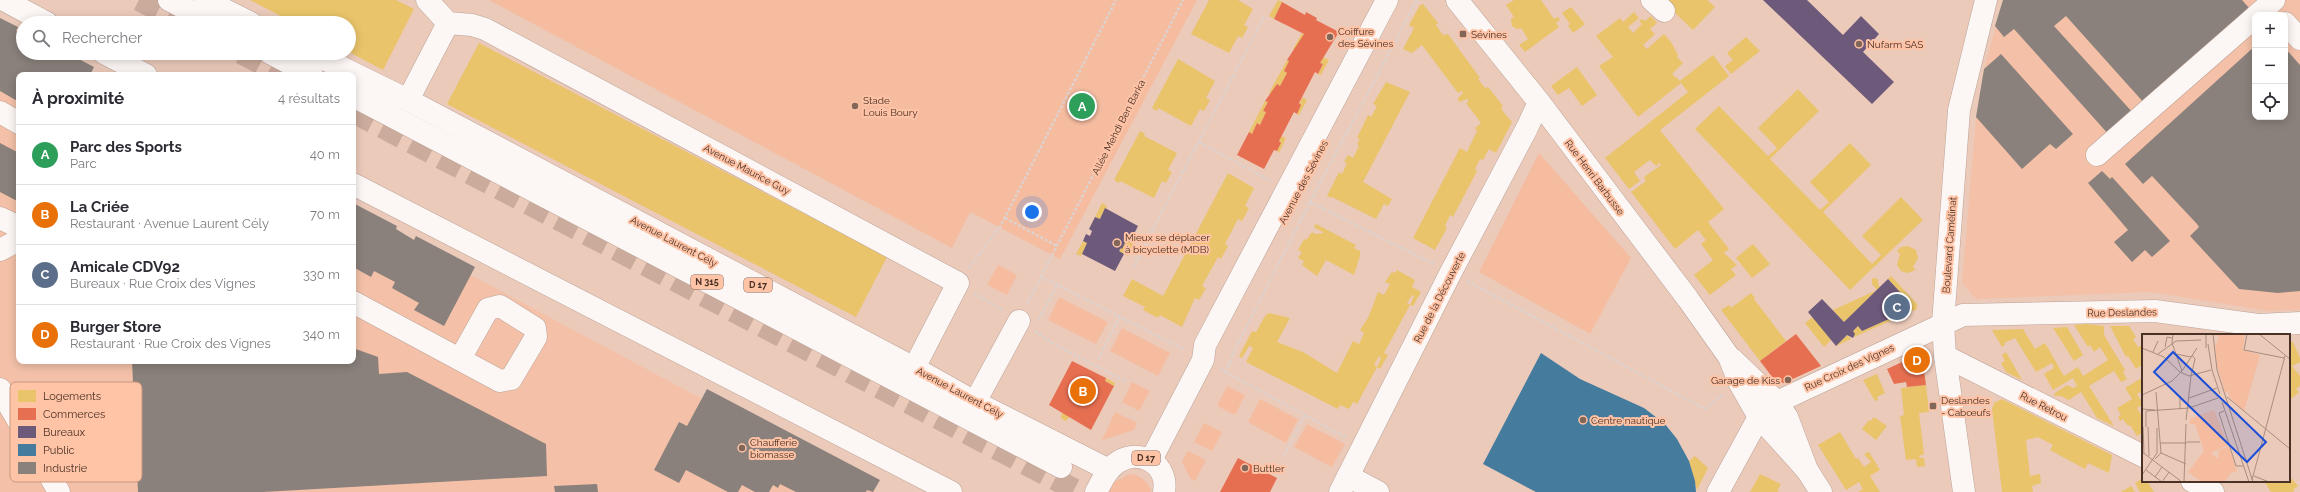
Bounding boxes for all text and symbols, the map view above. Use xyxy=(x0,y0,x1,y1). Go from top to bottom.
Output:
map controls xyxy=(2252,12,2288,120)
button: + xyxy=(2252,12,2288,48)
search box xyxy=(16,16,356,60)
place label: Coiffure des Sévines xyxy=(1338,26,1393,49)
icon: search xyxy=(30,27,52,49)
text: Rechercher xyxy=(62,29,142,47)
marker: Sévines xyxy=(1458,29,1468,39)
place label: Sévines xyxy=(1471,29,1507,40)
marker: Coiffure des Sévines xyxy=(1325,32,1335,42)
marker: Nufarm SAS xyxy=(1854,39,1864,49)
place label: Nufarm SAS xyxy=(1867,39,1923,50)
button: − xyxy=(2252,48,2288,84)
street label: Allée Mehdi Ben Barka xyxy=(1090,78,1147,177)
button: locate xyxy=(2252,84,2288,120)
text: À proximité xyxy=(32,88,124,108)
text: 4 résultats xyxy=(278,91,340,106)
pin: A xyxy=(1069,91,1095,121)
place label: Stade Louis Boury xyxy=(863,95,918,118)
marker: Stade Louis Boury xyxy=(850,101,860,111)
text: Parc des Sports xyxy=(70,138,182,156)
street label: Avenue des Sévines xyxy=(1277,138,1330,226)
street label: Rue Henri Barbusse xyxy=(1563,138,1627,217)
street label: Avenue Maurice Guy xyxy=(702,142,792,197)
text: A xyxy=(41,147,49,162)
text: 40 m xyxy=(310,147,340,162)
text: Parc xyxy=(70,156,97,171)
street label: Boulevard Camélinat xyxy=(1941,196,1958,294)
text: La Criée xyxy=(70,198,129,216)
your location xyxy=(1022,202,1042,222)
text: B xyxy=(41,207,49,222)
text: 70 m xyxy=(310,207,340,222)
street label: Avenue Laurent Cély xyxy=(629,214,719,269)
text: Restaurant · Avenue Laurent Cély xyxy=(70,216,269,231)
place label: Mieux se déplacer à bicyclette (MDB) xyxy=(1125,232,1210,255)
marker: Mieux se déplacer à bicyclette (MDB) xyxy=(1112,238,1122,248)
street label: Rue de la Découverte xyxy=(1412,250,1467,344)
text: Amicale CDV92 xyxy=(70,258,180,276)
text: C xyxy=(41,267,49,282)
text: 330 m xyxy=(303,267,340,282)
road number: N 315 xyxy=(691,275,723,289)
text: Bureaux · Rue Croix des Vignes xyxy=(70,276,256,291)
road number: D 17 xyxy=(744,278,772,292)
pin: C xyxy=(1884,292,1910,322)
street label: Rue Deslandes xyxy=(2087,306,2157,319)
text: Burger Store xyxy=(70,318,161,336)
text: D xyxy=(40,327,50,342)
text: 340 m xyxy=(303,327,340,342)
inset map xyxy=(2142,334,2290,482)
text: Restaurant · Rue Croix des Vignes xyxy=(70,336,271,351)
street label: Rue Croix des Vignes xyxy=(1803,342,1896,393)
pin: D xyxy=(1904,345,1930,375)
street label: Avenue Laurent Cély xyxy=(915,365,1005,420)
place label: Garage de Kiss xyxy=(1711,375,1780,386)
marker: Garage de Kiss xyxy=(1783,375,1793,385)
pin: B xyxy=(1070,376,1096,406)
legend xyxy=(10,382,142,482)
text: Logements xyxy=(43,390,101,403)
street label: Rue Retrou xyxy=(2018,390,2069,423)
place label: Deslandes - Cabœufs xyxy=(1941,395,1991,418)
marker: Deslandes - Cabœufs xyxy=(1928,401,1938,411)
text: Commerces xyxy=(43,408,105,421)
marker: Centre nautique xyxy=(1578,415,1588,425)
place label: Centre nautique xyxy=(1591,415,1665,426)
text: Bureaux xyxy=(43,426,86,439)
place label: Chaufferie biomasse xyxy=(750,437,797,460)
marker: Chaufferie biomasse xyxy=(737,443,747,453)
text: Public xyxy=(43,444,75,457)
road number: D 17 xyxy=(1132,451,1160,465)
text: Industrie xyxy=(43,462,88,475)
marker: Buttler xyxy=(1240,463,1250,473)
place label: Buttler xyxy=(1253,463,1285,474)

